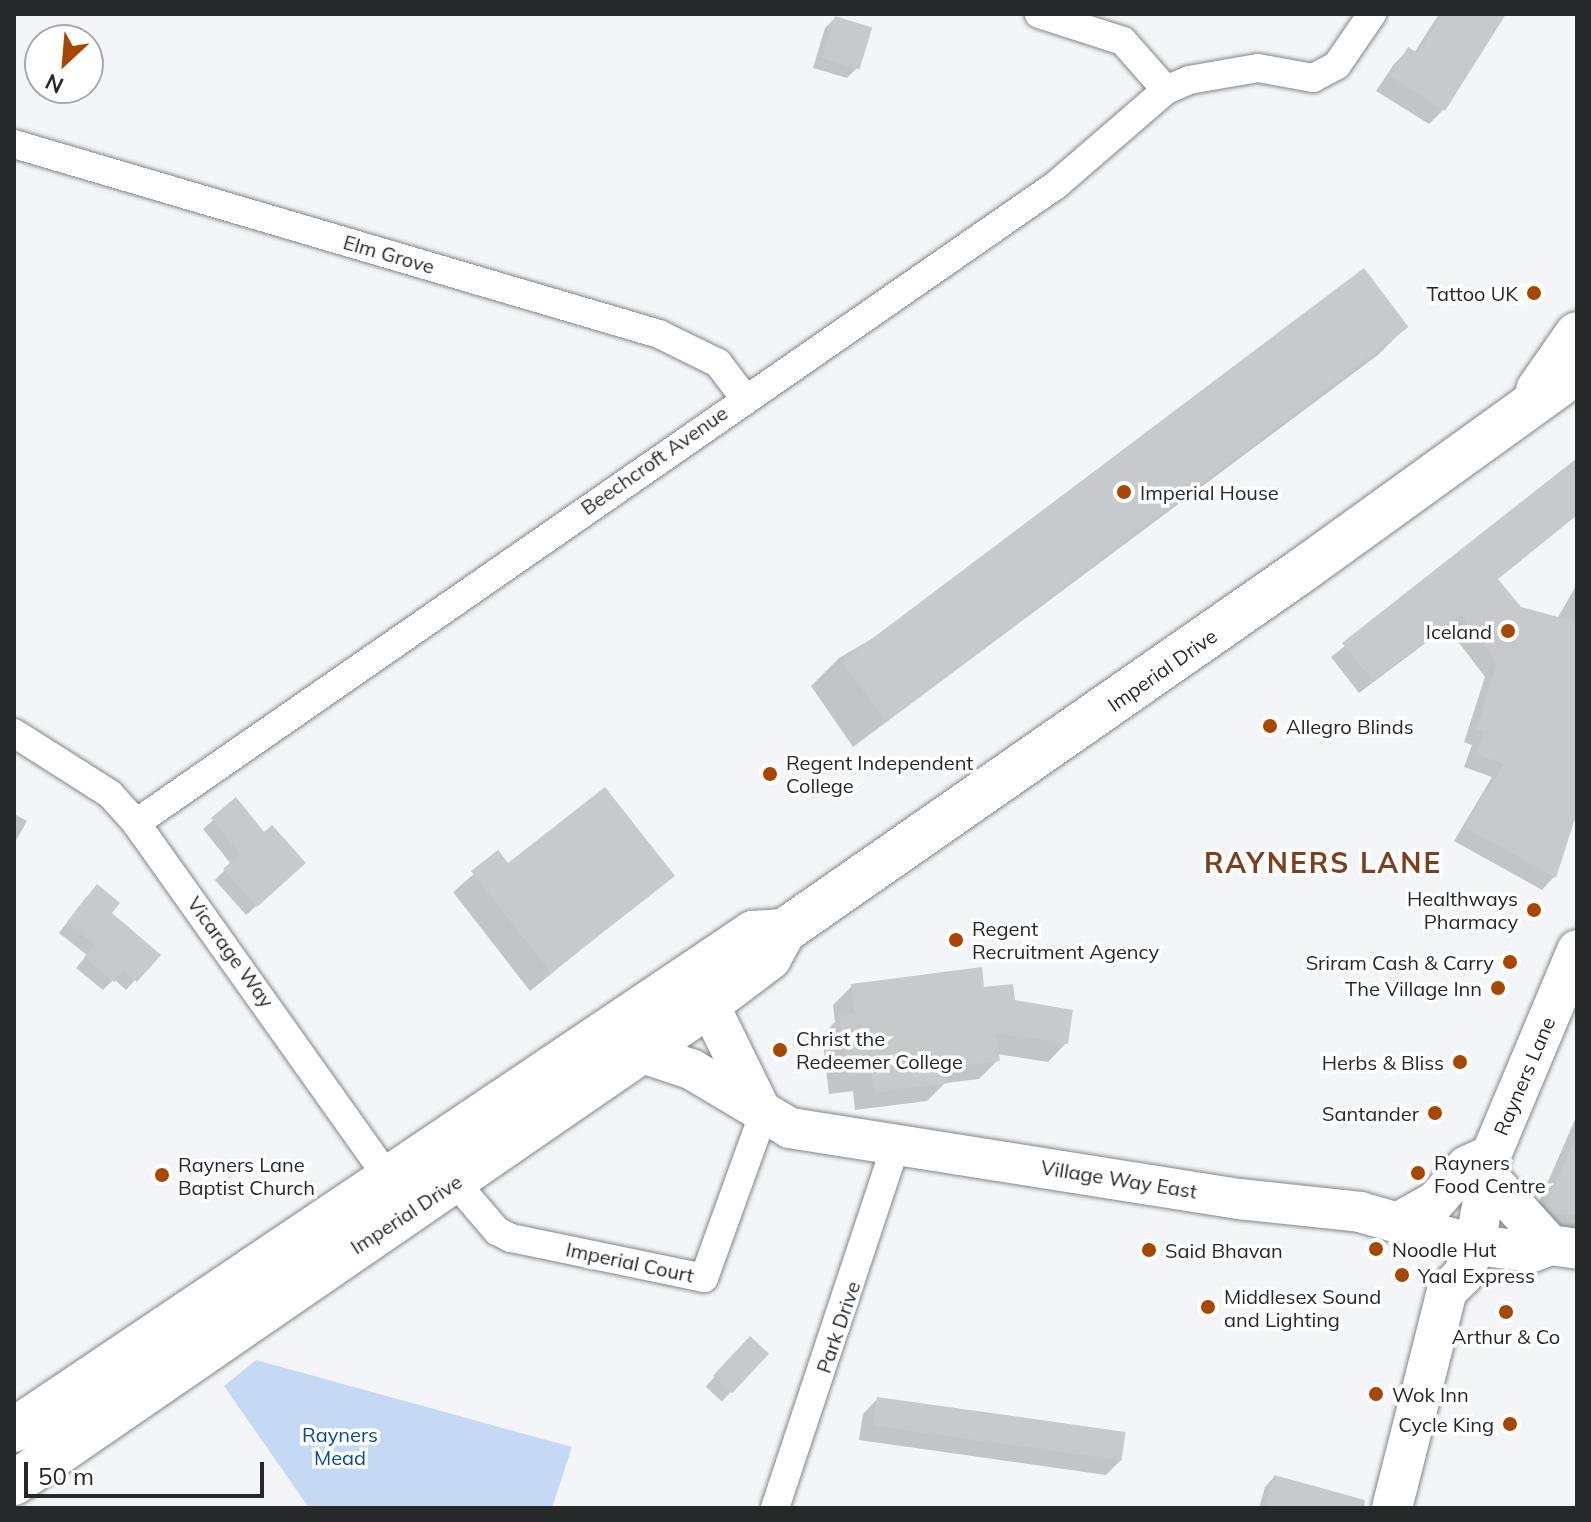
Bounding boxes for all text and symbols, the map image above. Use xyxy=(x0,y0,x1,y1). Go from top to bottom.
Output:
north arrow xyxy=(24,24,104,104)
text: N xyxy=(41,68,68,100)
street label: Elm Grove xyxy=(341,230,437,278)
place label: Tattoo UK xyxy=(1426,281,1518,305)
marker: Tattoo UK xyxy=(1525,284,1543,302)
street label: Beechcroft Avenue xyxy=(576,400,732,520)
place label: Imperial House xyxy=(1140,480,1279,504)
marker: Imperial House xyxy=(1115,483,1133,501)
place label: Iceland xyxy=(1426,619,1492,643)
marker: Iceland xyxy=(1499,622,1517,640)
street label: Imperial Drive xyxy=(1103,623,1221,717)
place label: Allegro Blinds xyxy=(1286,714,1414,738)
marker: Allegro Blinds xyxy=(1261,717,1279,735)
place label: Regent Independent College xyxy=(786,750,973,797)
marker: Regent Independent College xyxy=(761,765,779,783)
district label: RAYNERS LANE xyxy=(1204,846,1442,880)
place label: Healthways Pharmacy xyxy=(1407,886,1518,933)
street label: Vicarage Way xyxy=(183,892,279,1012)
marker: Healthways Pharmacy xyxy=(1525,901,1543,919)
place label: Regent Recruitment Agency xyxy=(972,916,1159,963)
marker: Regent Recruitment Agency xyxy=(947,931,965,949)
place label: Sriram Cash & Carry xyxy=(1306,950,1494,974)
marker: Sriram Cash & Carry xyxy=(1501,953,1519,971)
place label: The Village Inn xyxy=(1345,976,1482,1000)
marker: The Village Inn xyxy=(1489,979,1507,997)
street label: Rayners Lane xyxy=(1488,1013,1560,1139)
place label: Christ the Redeemer College xyxy=(796,1026,963,1073)
marker: Christ the Redeemer College xyxy=(771,1041,789,1059)
place label: Herbs & Bliss xyxy=(1322,1050,1444,1074)
marker: Herbs & Bliss xyxy=(1451,1053,1469,1071)
place label: Santander xyxy=(1322,1101,1419,1125)
marker: Santander xyxy=(1426,1104,1444,1122)
place label: Rayners Food Centre xyxy=(1434,1150,1546,1197)
place label: Rayners Lane Baptist Church xyxy=(178,1152,315,1199)
street label: Village Way East xyxy=(1039,1155,1199,1203)
marker: Rayners Food Centre xyxy=(1409,1164,1427,1182)
marker: Rayners Lane Baptist Church xyxy=(153,1166,171,1184)
street label: Imperial Drive xyxy=(346,1169,466,1259)
street label: Imperial Court xyxy=(564,1237,696,1287)
place label: Noodle Hut xyxy=(1392,1237,1496,1261)
place label: Said Bhavan xyxy=(1165,1238,1283,1262)
marker: Noodle Hut xyxy=(1367,1240,1385,1258)
marker: Said Bhavan xyxy=(1140,1241,1158,1259)
place label: Yaal Express xyxy=(1418,1263,1535,1287)
marker: Yaal Express xyxy=(1393,1266,1411,1284)
street label: Park Drive xyxy=(811,1278,865,1376)
place label: Middlesex Sound and Lighting xyxy=(1224,1284,1381,1331)
marker: Middlesex Sound and Lighting xyxy=(1199,1298,1217,1316)
marker: Arthur & Co xyxy=(1497,1303,1515,1321)
place label: Arthur & Co xyxy=(1452,1324,1560,1348)
place label: Wok Inn xyxy=(1392,1382,1469,1406)
marker: Wok Inn xyxy=(1367,1385,1385,1403)
place label: Cycle King xyxy=(1398,1412,1494,1436)
marker: Cycle King xyxy=(1501,1415,1519,1433)
park label: Rayners Mead xyxy=(302,1423,378,1470)
scale bar xyxy=(28,1446,268,1496)
text: 50 m xyxy=(38,1461,94,1491)

